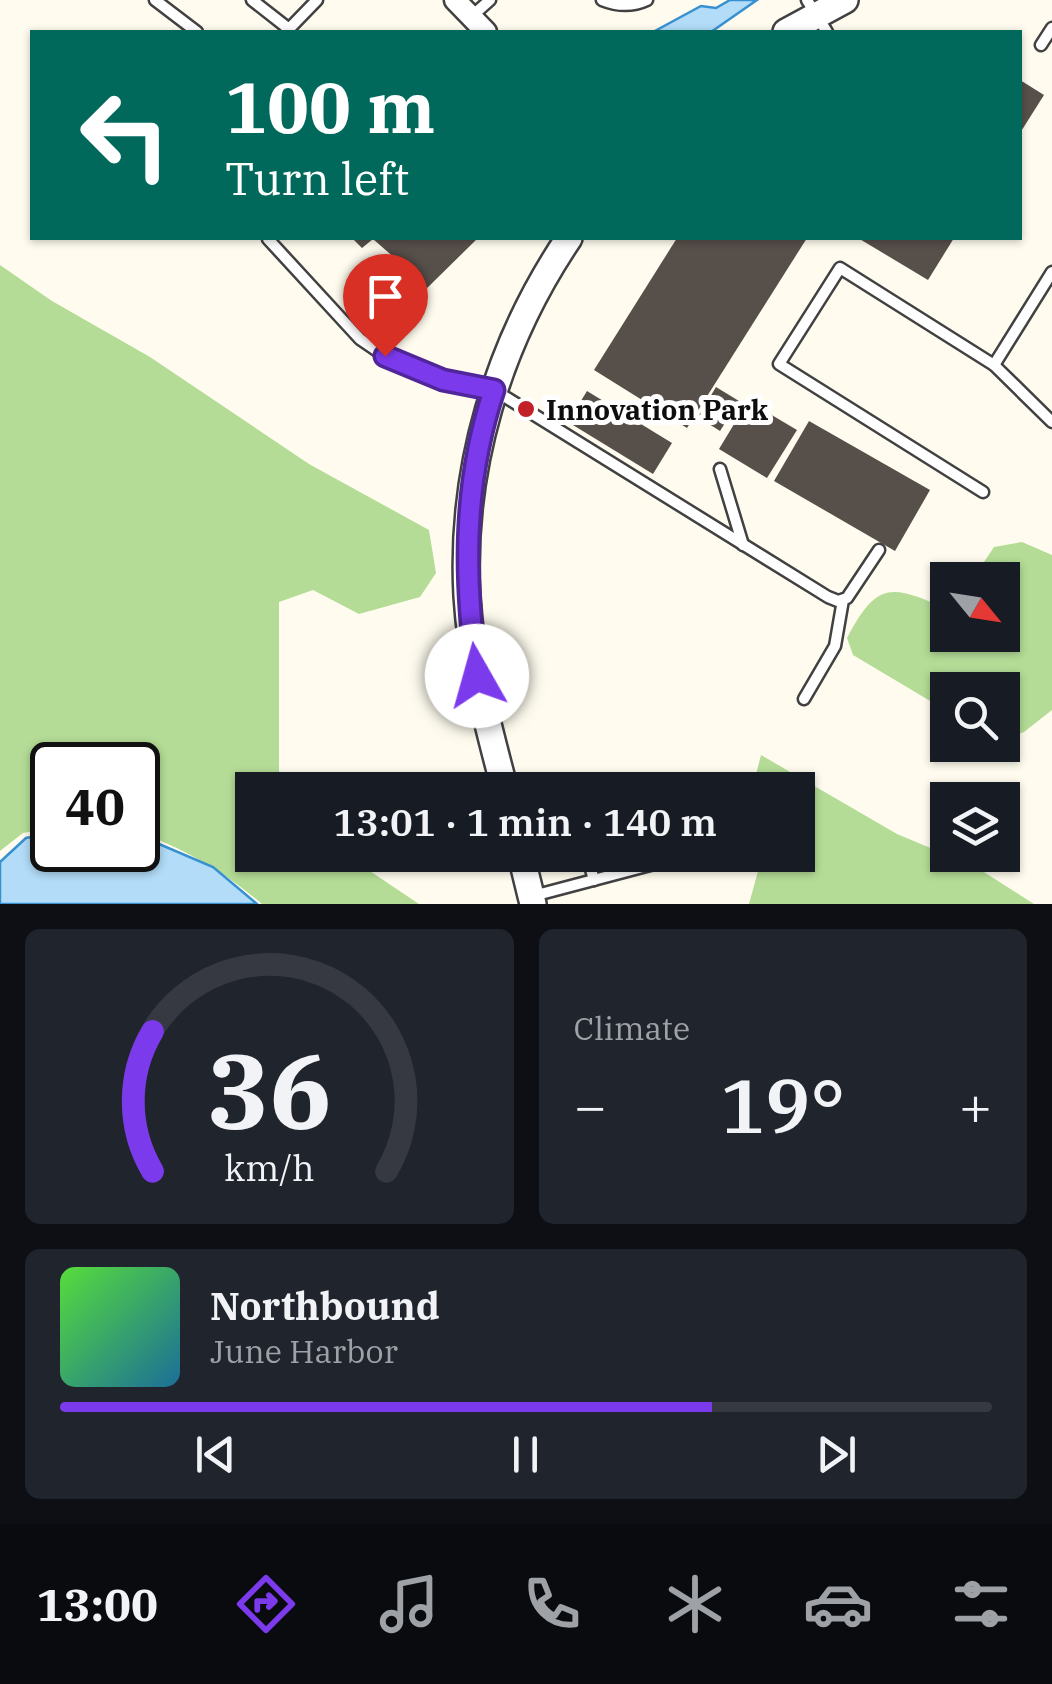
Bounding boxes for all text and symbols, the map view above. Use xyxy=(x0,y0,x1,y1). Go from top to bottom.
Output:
text: 100 m xyxy=(225,61,435,152)
icon: left xyxy=(60,70,190,200)
text: Turn left xyxy=(225,149,409,207)
pin xyxy=(343,254,428,357)
icon: arrive xyxy=(358,269,413,324)
place label: Innovation Park xyxy=(546,391,769,428)
marker: Innovation Park xyxy=(515,398,537,420)
north arrow xyxy=(930,562,1020,652)
map controls xyxy=(930,562,1020,872)
position arrow xyxy=(425,624,529,728)
button: search xyxy=(930,672,1020,762)
speed limit sign: 40 xyxy=(30,742,160,872)
button: layers xyxy=(930,782,1020,872)
text: 13:01 · 1 min · 140 m xyxy=(333,797,717,846)
text: Climate xyxy=(574,1007,690,1049)
text: 36 xyxy=(207,1022,332,1158)
text: 19° xyxy=(720,1056,845,1154)
text: − xyxy=(574,1070,607,1141)
text: + xyxy=(959,1070,992,1141)
text: km/h xyxy=(224,1144,314,1191)
text: Northbound xyxy=(210,1281,440,1330)
text: June Harbor xyxy=(210,1330,398,1372)
icon: previous xyxy=(188,1427,243,1482)
icon: pause xyxy=(498,1427,553,1482)
icon: next xyxy=(809,1427,864,1482)
icon: directions xyxy=(231,1569,301,1639)
icon: music xyxy=(374,1569,444,1639)
icon: phone xyxy=(517,1569,587,1639)
icon: climate xyxy=(660,1569,730,1639)
icon: car xyxy=(803,1569,873,1639)
icon: filters xyxy=(946,1569,1016,1639)
text: 13:00 xyxy=(36,1575,158,1633)

